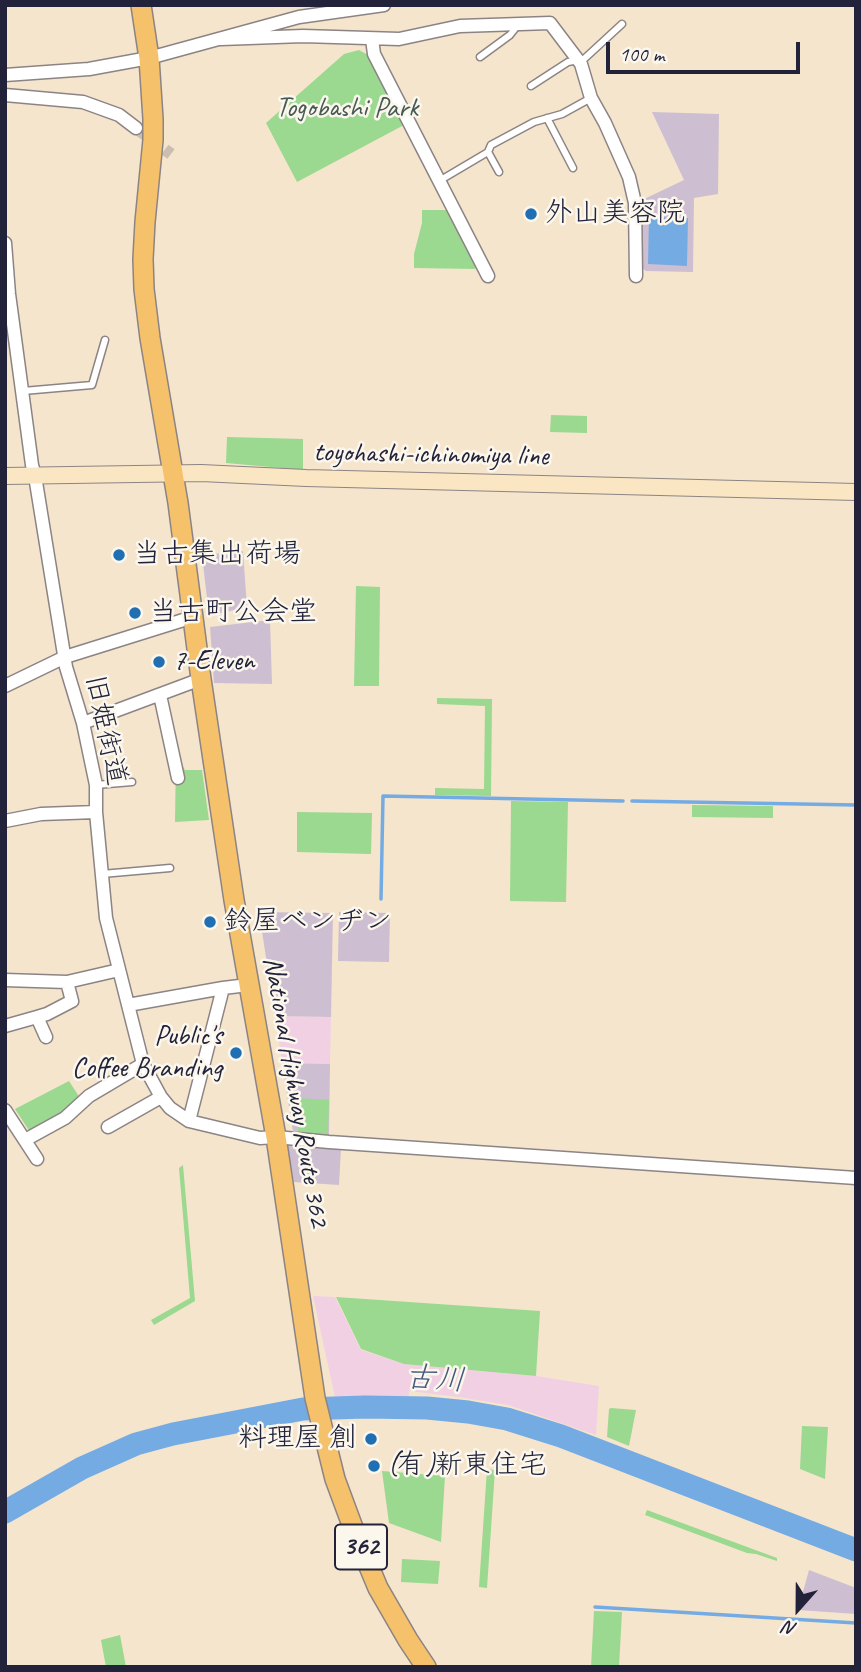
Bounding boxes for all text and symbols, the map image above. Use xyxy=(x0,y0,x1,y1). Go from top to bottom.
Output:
scale bar xyxy=(609,28,803,72)
text: 100 m xyxy=(619,41,664,67)
park label: Togobashi Park xyxy=(276,92,418,126)
place label: 外山美容院 xyxy=(545,197,685,231)
marker: 外山美容院 xyxy=(523,206,539,222)
street label: toyohashi-ichinomiya line xyxy=(313,436,549,474)
place label: 当古集出荷場 xyxy=(133,538,301,572)
marker: 当古集出荷場 xyxy=(111,547,127,563)
place label: 当古町公会堂 xyxy=(149,596,317,630)
marker: 当古町公会堂 xyxy=(127,605,143,621)
place label: 7-Eleven xyxy=(173,645,254,679)
marker: 7-Eleven xyxy=(151,654,167,670)
street label: 旧姫街道 xyxy=(77,672,133,788)
place label: 鈴屋ベンヂン xyxy=(224,905,392,939)
marker: 鈴屋ベンヂン xyxy=(202,914,218,930)
street label: National Highway Route 362 xyxy=(255,954,335,1230)
place label: Public's Coffee Branding xyxy=(72,1020,222,1086)
marker: Public's Coffee Branding xyxy=(228,1045,244,1061)
water label: 古川 xyxy=(404,1360,466,1400)
place label: 料理屋 創 xyxy=(238,1422,357,1456)
marker: 料理屋 創 xyxy=(363,1431,379,1447)
place label: (有)新東住宅 xyxy=(388,1449,546,1483)
marker: (有)新東住宅 xyxy=(366,1458,382,1474)
road number: 362 xyxy=(335,1524,387,1570)
north arrow xyxy=(763,1574,833,1644)
text: N xyxy=(781,1615,800,1642)

